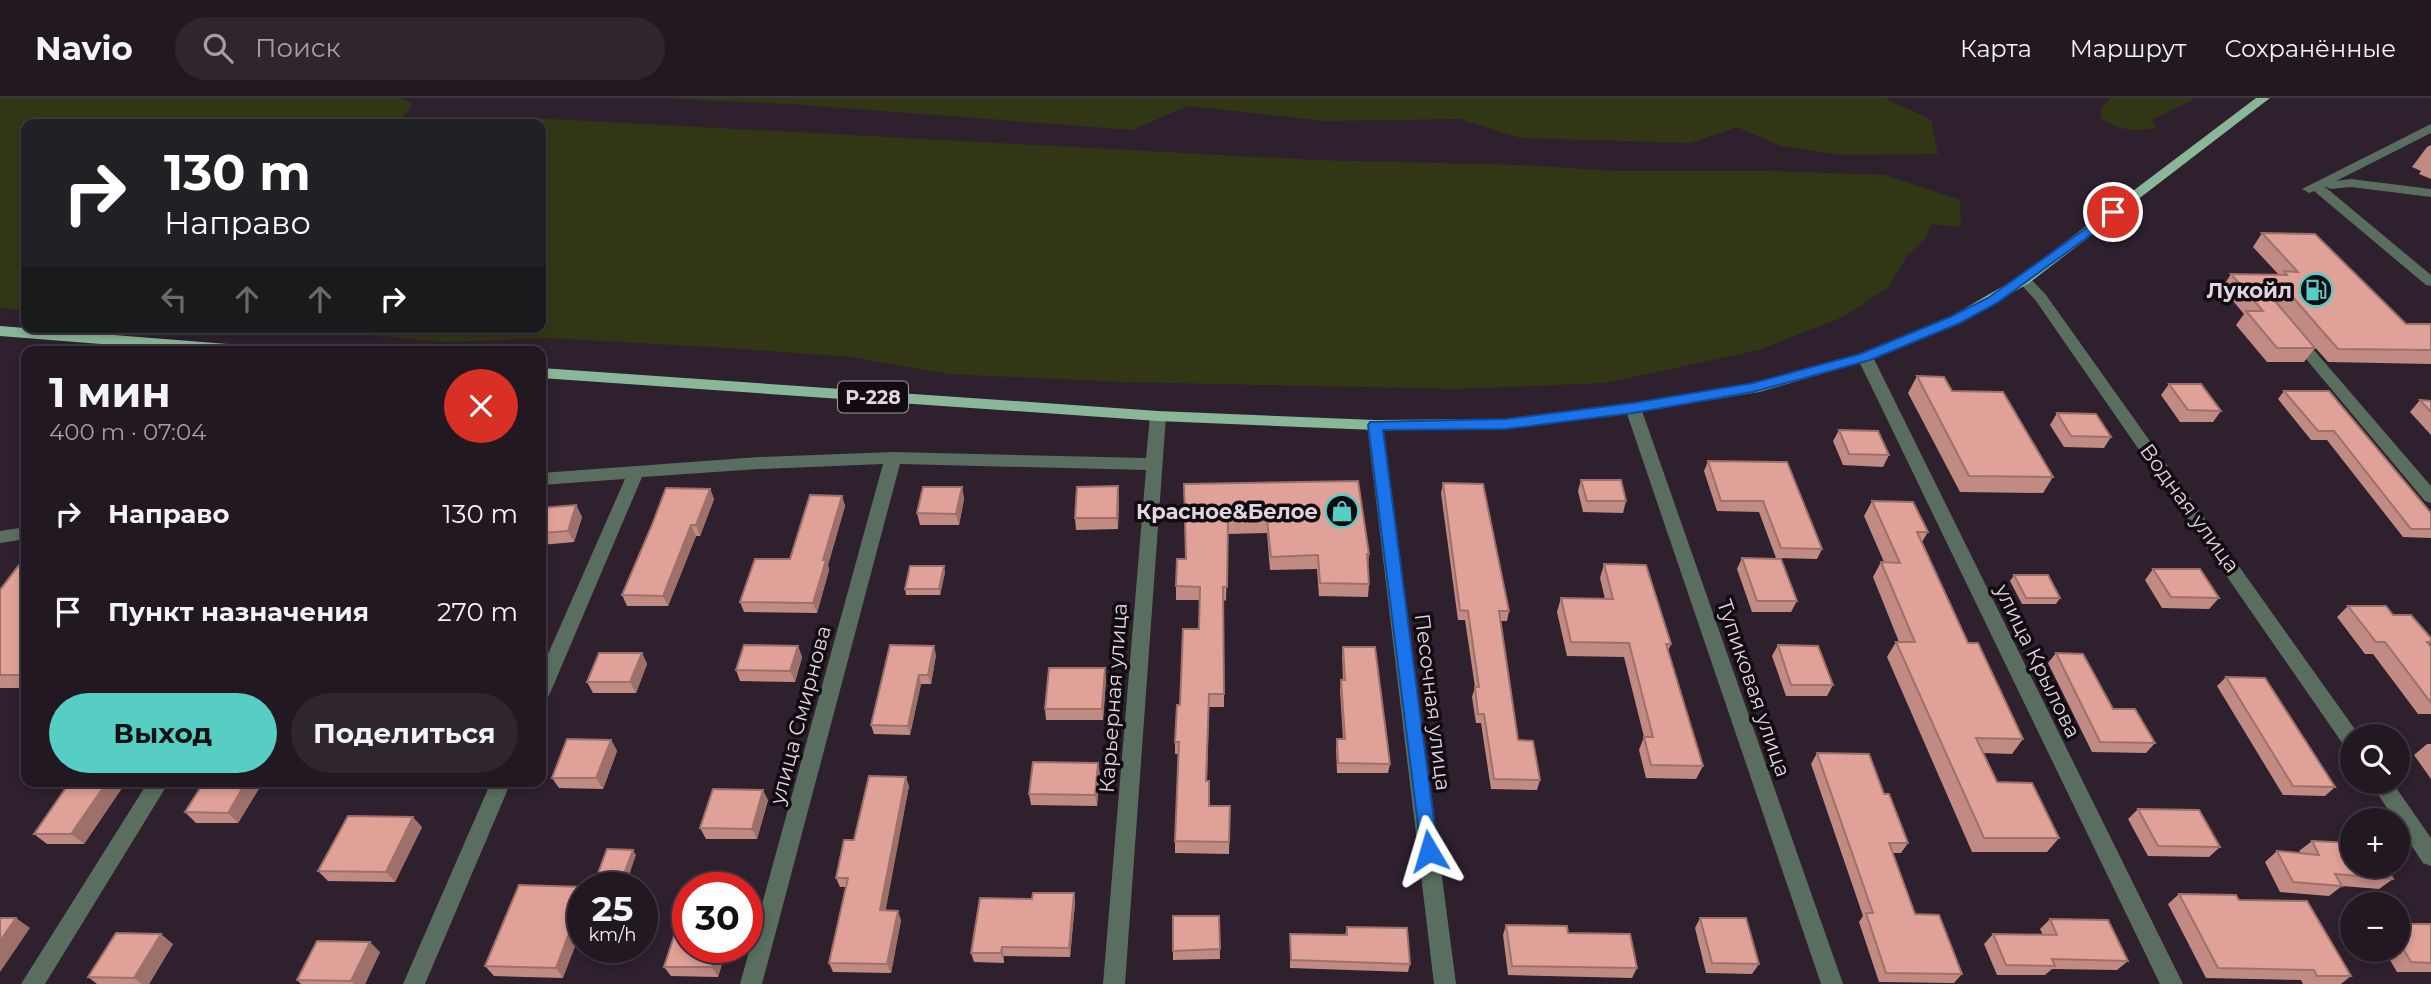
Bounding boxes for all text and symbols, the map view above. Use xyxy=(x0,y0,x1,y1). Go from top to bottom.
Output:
search box xyxy=(175,17,665,80)
text: Navio xyxy=(35,28,133,68)
icon: search xyxy=(199,29,237,67)
text: Поиск xyxy=(255,32,341,64)
text: Карта xyxy=(1960,34,2032,63)
text: Маршрут xyxy=(2070,34,2186,63)
text: Сохранённые xyxy=(2224,34,2396,63)
text: 130 m xyxy=(164,143,311,202)
icon: right xyxy=(49,147,140,238)
pin xyxy=(2083,182,2143,242)
icon: arrive xyxy=(2094,193,2132,231)
text: Направо xyxy=(164,203,311,242)
fuel station icon: Лукойл xyxy=(2297,271,2335,309)
place label: Лукойл xyxy=(2207,278,2292,303)
icon: left xyxy=(155,280,193,318)
icon: ahead xyxy=(228,280,266,318)
icon: ahead xyxy=(301,280,339,318)
icon: right xyxy=(374,280,412,318)
text: 1 мин xyxy=(49,366,171,418)
button: close xyxy=(444,369,518,443)
road number: Р-228 xyxy=(838,382,908,412)
text: 400 m · 07:04 xyxy=(49,418,206,446)
street label: Водная улица xyxy=(2135,439,2245,577)
shop icon: Красное&Белое xyxy=(1323,492,1361,530)
icon: right xyxy=(49,495,87,533)
text: Направо xyxy=(108,498,229,530)
text: 130 m xyxy=(442,498,518,530)
place label: Красное&Белое xyxy=(1136,499,1318,524)
street label: улица Крылова xyxy=(1989,579,2086,742)
icon: arrive xyxy=(49,593,87,631)
text: Пункт назначения xyxy=(108,596,369,628)
text: 270 m xyxy=(437,596,518,628)
street label: Тупиковая улица xyxy=(1712,596,1796,780)
street label: Карьерная улица xyxy=(1094,602,1132,794)
street label: Песочная улица xyxy=(1410,612,1456,792)
street label: улица Смирнова xyxy=(764,623,836,808)
button: Выход xyxy=(49,693,277,773)
button: Поделиться xyxy=(291,693,518,773)
map controls xyxy=(2340,724,2410,962)
button: search xyxy=(2340,724,2410,794)
button: + xyxy=(2340,808,2410,878)
position arrow xyxy=(1392,814,1466,888)
speed limit sign: 30 xyxy=(672,872,763,963)
text: 25 xyxy=(592,887,633,930)
button: − xyxy=(2340,892,2410,962)
text: km/h xyxy=(588,924,637,946)

